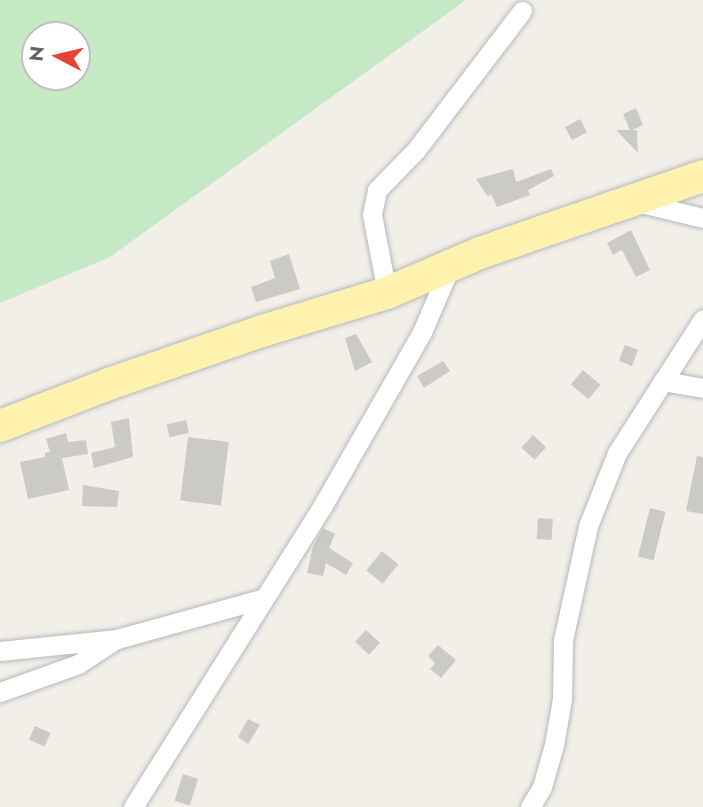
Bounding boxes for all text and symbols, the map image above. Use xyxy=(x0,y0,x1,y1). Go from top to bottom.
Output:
north arrow xyxy=(21,21,91,91)
text: N xyxy=(22,44,51,63)

